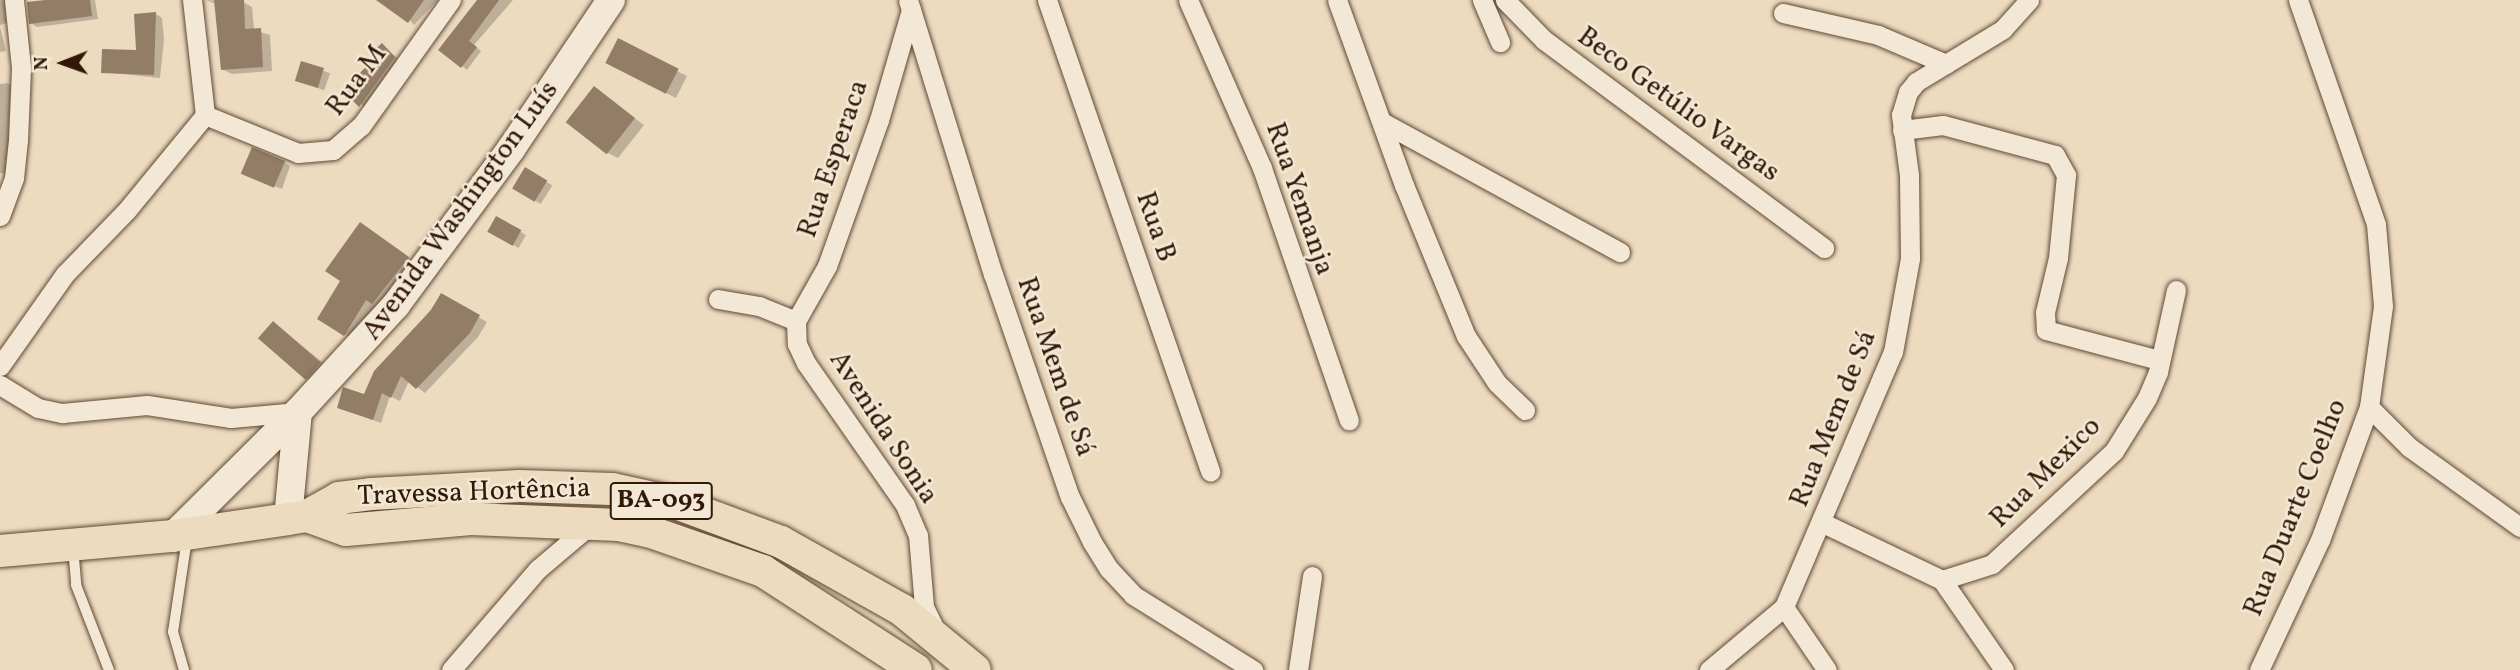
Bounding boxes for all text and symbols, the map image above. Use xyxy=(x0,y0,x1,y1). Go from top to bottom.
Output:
street label: Beco Getúlio Vargas xyxy=(1570,20,1786,190)
north arrow xyxy=(28,28,98,98)
street label: Rua M xyxy=(319,39,395,123)
text: N xyxy=(29,56,55,70)
street label: Avenida Washington Luís xyxy=(355,74,567,348)
street label: Rua Esperaca xyxy=(791,76,877,242)
street label: Rua Yemanja xyxy=(1257,118,1341,280)
street label: Rua B xyxy=(1127,188,1183,266)
street label: Rua Mem de Sá xyxy=(1009,273,1101,461)
street label: Rua Mem de Sá xyxy=(1783,326,1885,512)
street label: Avenida Sonia xyxy=(821,345,945,511)
street label: Rua Duarte Coelho xyxy=(2237,395,2355,621)
street label: Rua Mexico xyxy=(1983,410,2109,536)
street label: Travessa Hortência xyxy=(357,472,591,514)
road number: BA-093 xyxy=(608,478,714,524)

